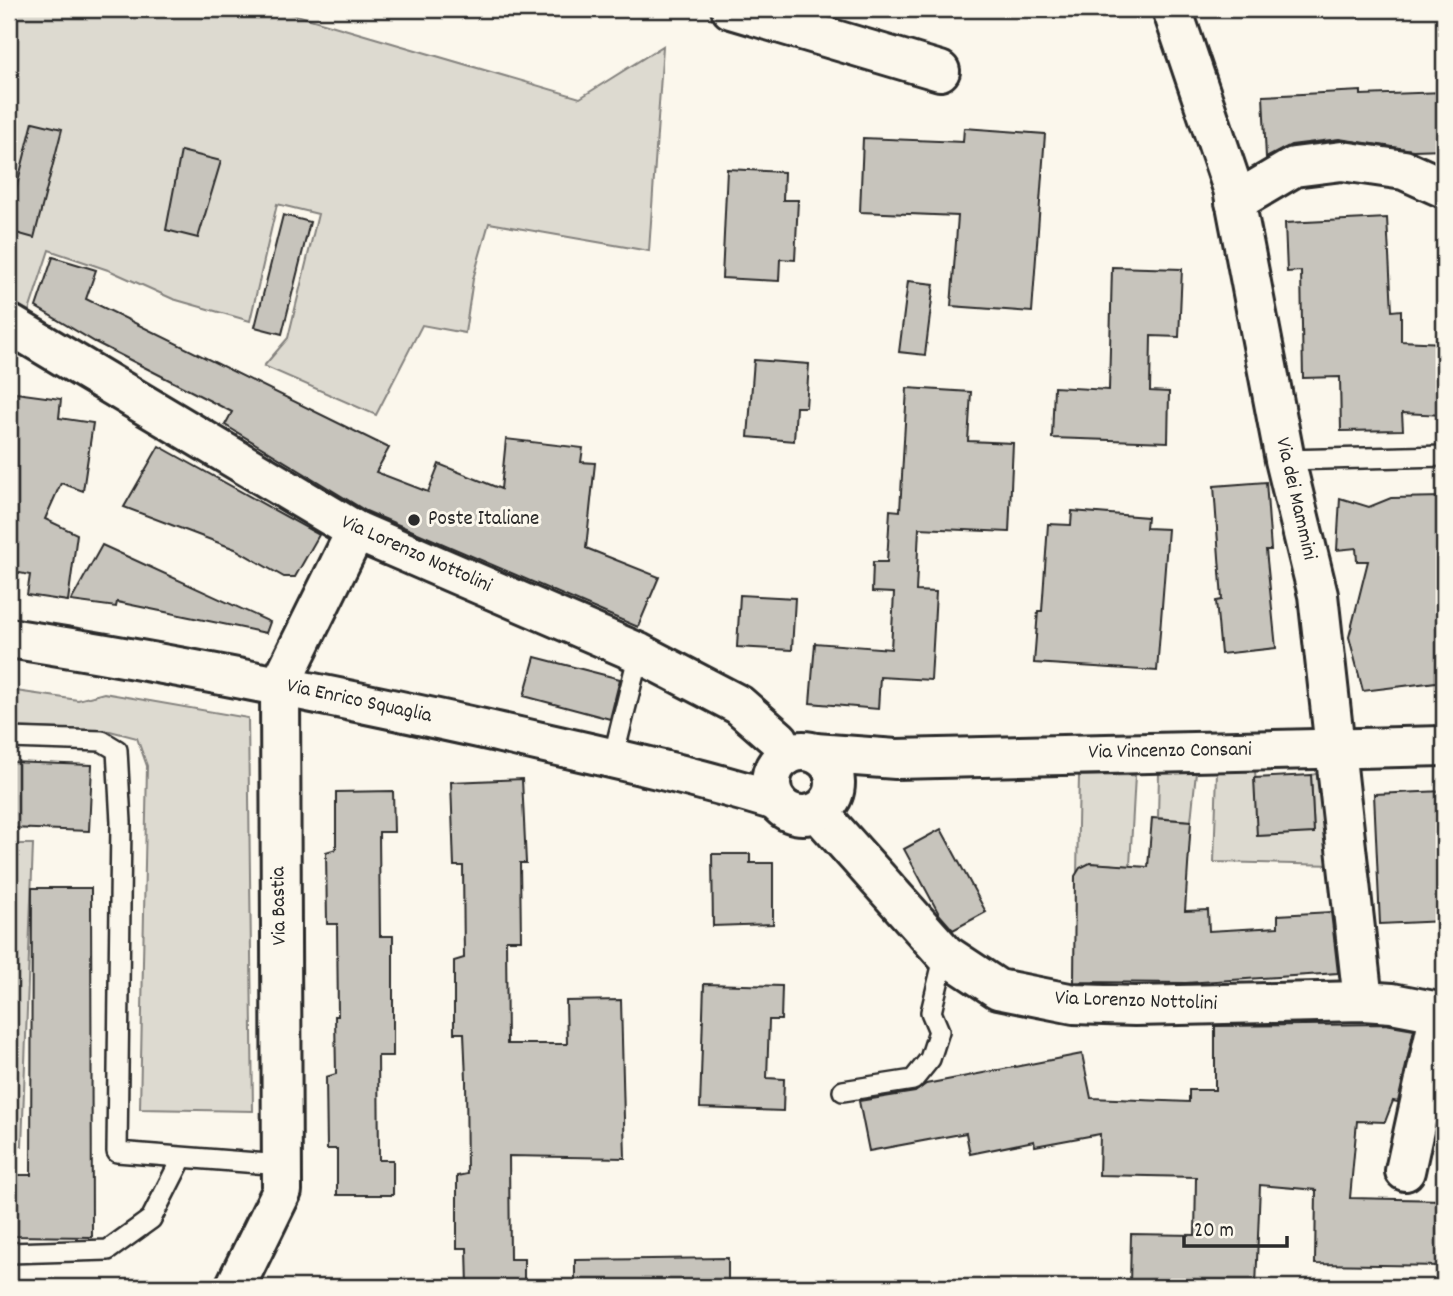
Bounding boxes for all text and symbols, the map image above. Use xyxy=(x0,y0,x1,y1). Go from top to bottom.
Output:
street label: Via dei Mammini xyxy=(1266,435,1324,563)
place label: Poste Italiane xyxy=(428,505,539,535)
street label: Via Lorenzo Nottolini xyxy=(336,508,496,602)
marker: Poste Italiane xyxy=(406,512,422,528)
street label: Via Enrico Squaglia xyxy=(284,672,435,732)
street label: Via Vincenzo Consani xyxy=(1088,736,1252,768)
street label: Via Bastia xyxy=(264,865,296,946)
street label: Via Lorenzo Nottolini xyxy=(1054,984,1218,1020)
scale bar xyxy=(1184,1205,1287,1249)
text: 20 m xyxy=(1194,1217,1234,1247)

